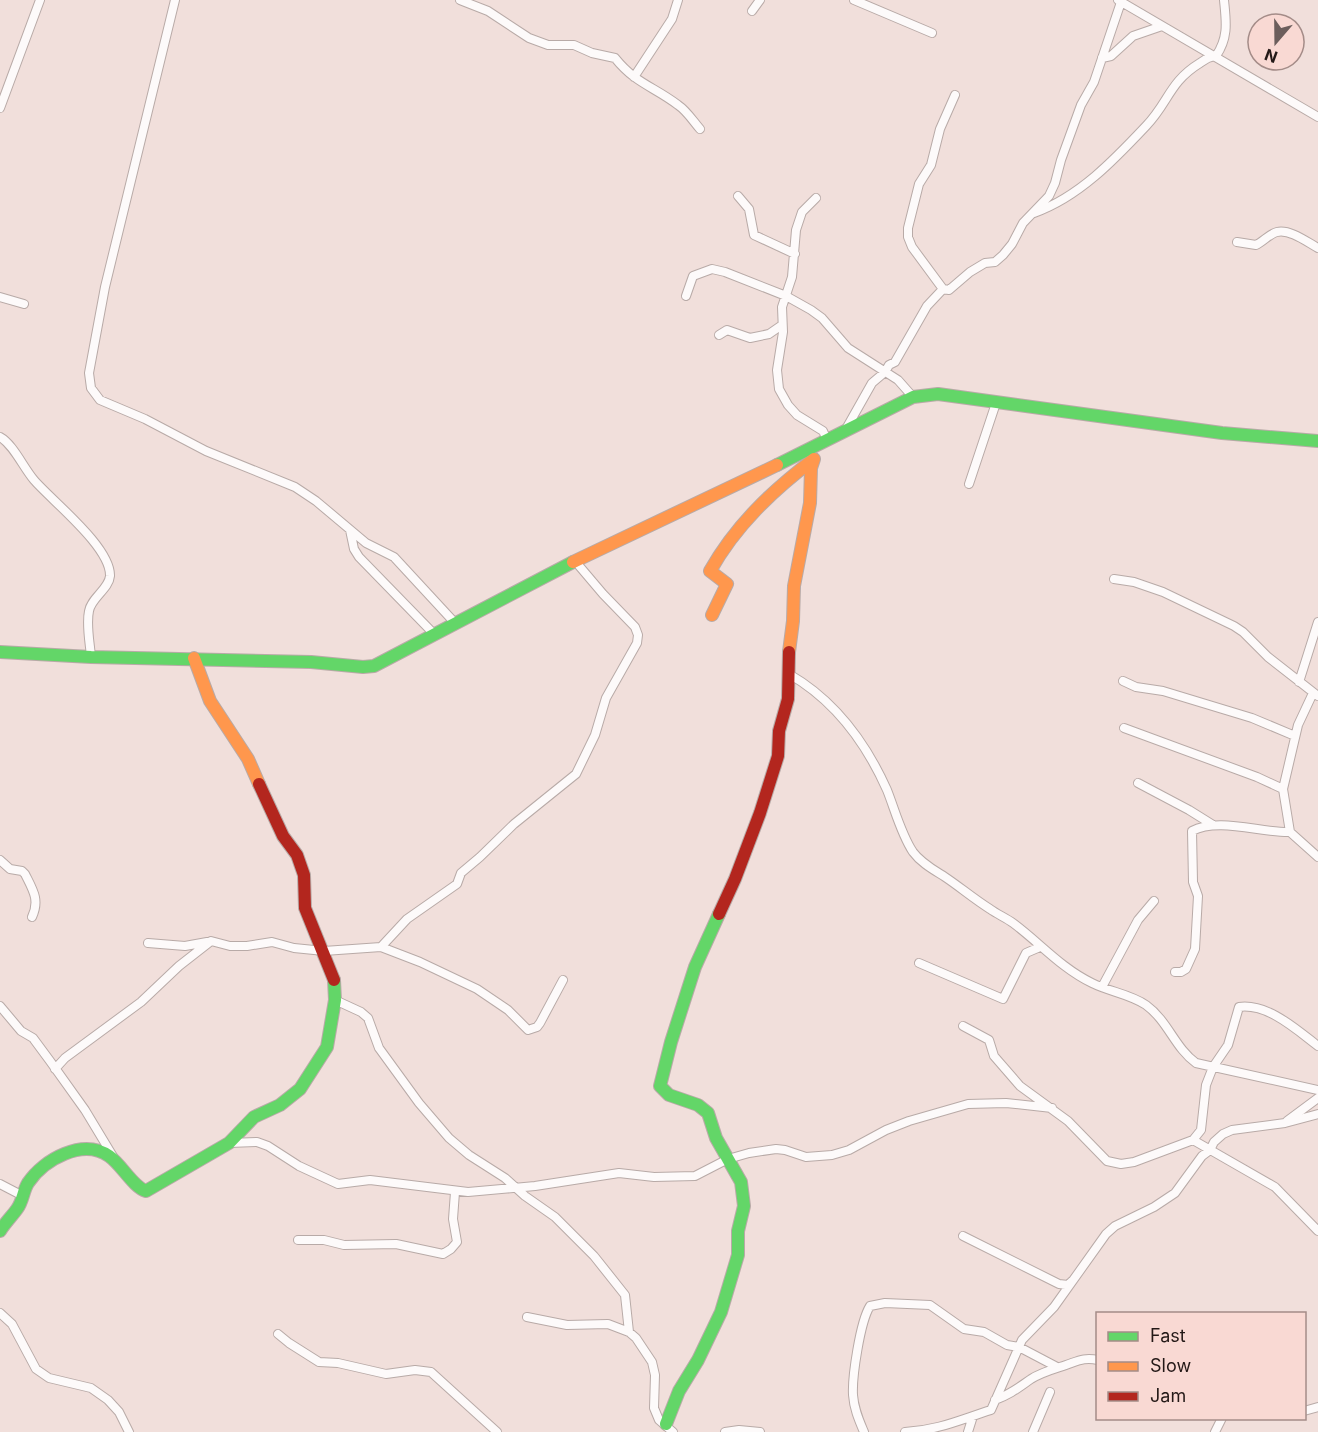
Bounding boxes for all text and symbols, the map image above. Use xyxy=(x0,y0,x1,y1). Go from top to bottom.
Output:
north arrow xyxy=(1246,12,1306,72)
text: N xyxy=(1262,45,1280,68)
legend xyxy=(1096,1312,1306,1420)
text: Fast xyxy=(1150,1325,1186,1346)
text: Slow xyxy=(1150,1355,1191,1376)
text: Jam xyxy=(1150,1385,1186,1406)

